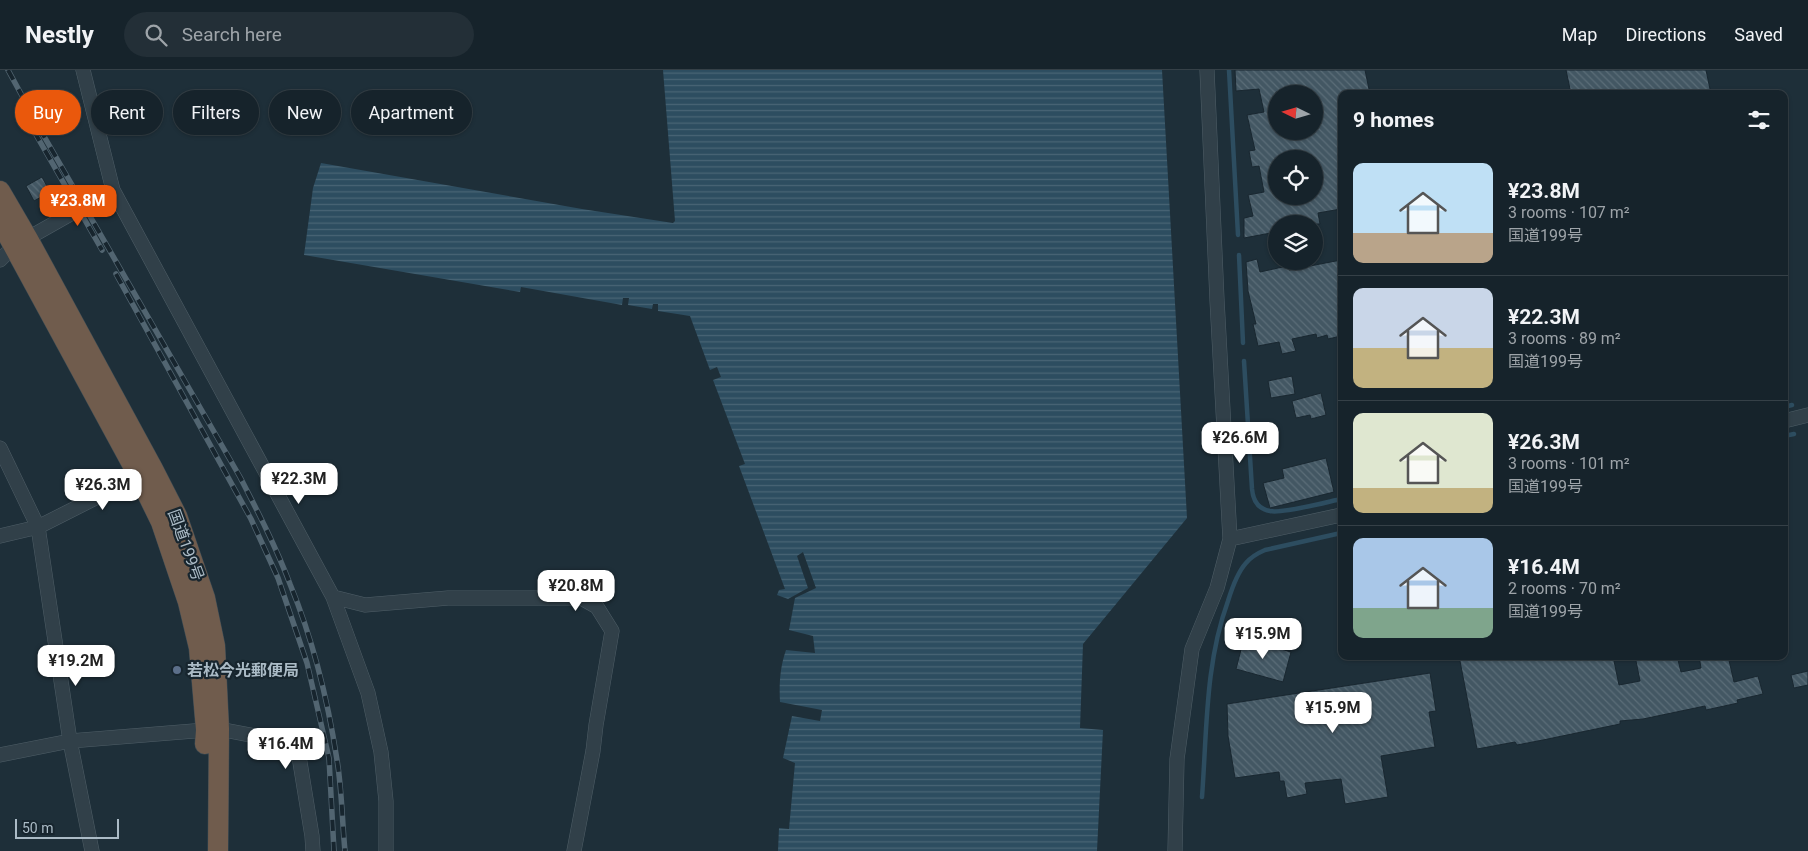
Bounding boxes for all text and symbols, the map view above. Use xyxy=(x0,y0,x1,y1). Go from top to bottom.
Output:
search box xyxy=(124,12,474,57)
text: Nestly xyxy=(25,21,94,49)
icon: search xyxy=(142,21,170,49)
text: Search here xyxy=(182,23,282,46)
text: Map xyxy=(1562,24,1597,45)
text: Directions xyxy=(1625,24,1706,45)
text: Saved xyxy=(1734,24,1783,45)
north arrow xyxy=(1268,85,1322,140)
map controls xyxy=(1268,85,1323,270)
chip: Buy xyxy=(15,90,81,135)
chip: Rent xyxy=(91,90,163,135)
chip: Filters xyxy=(173,90,259,135)
chip: New xyxy=(269,90,341,135)
chip: Apartment xyxy=(351,90,472,135)
icon: filters xyxy=(1745,106,1773,134)
text: 9 homes xyxy=(1353,108,1434,132)
button: locate xyxy=(1268,150,1323,205)
text: ¥23.8M xyxy=(1508,179,1580,203)
icon: home xyxy=(1393,183,1453,243)
pin: ¥23.8M xyxy=(37,184,119,227)
text: ¥23.8M xyxy=(51,191,105,210)
text: 3 rooms · 107 m² xyxy=(1508,203,1630,222)
button: layers xyxy=(1268,215,1323,270)
text: 国道199号 xyxy=(1508,226,1583,245)
text: ¥22.3M xyxy=(1508,305,1580,329)
icon: home xyxy=(1393,308,1453,368)
text: 3 rooms · 89 m² xyxy=(1508,329,1621,348)
text: 国道199号 xyxy=(1508,352,1583,371)
pin: ¥26.6M xyxy=(1199,422,1281,464)
text: ¥26.6M xyxy=(1213,428,1267,447)
text: ¥26.3M xyxy=(1508,430,1580,454)
icon: home xyxy=(1393,433,1453,493)
text: 3 rooms · 101 m² xyxy=(1508,454,1630,473)
pin: ¥22.3M xyxy=(258,462,340,505)
pin: ¥26.3M xyxy=(62,468,144,511)
text: ¥22.3M xyxy=(272,469,326,488)
text: ¥26.3M xyxy=(76,475,130,494)
text: 国道199号 xyxy=(1508,477,1583,496)
street label: 国道199号 xyxy=(164,507,208,583)
text: ¥16.4M xyxy=(1508,555,1580,579)
icon: home xyxy=(1393,558,1453,618)
pin: ¥20.8M xyxy=(535,570,617,612)
text: ¥20.8M xyxy=(549,576,603,595)
text: 2 rooms · 70 m² xyxy=(1508,579,1621,598)
text: 国道199号 xyxy=(1508,602,1583,621)
pin: ¥15.9M xyxy=(1222,618,1304,660)
text: ¥15.9M xyxy=(1236,624,1290,643)
pin: ¥19.2M xyxy=(35,644,117,687)
text: ¥19.2M xyxy=(49,651,103,670)
place label: 若松今光郵便局 xyxy=(187,661,299,680)
marker: 若松今光郵便局 xyxy=(171,664,183,676)
pin: ¥15.9M xyxy=(1292,692,1374,734)
text: ¥15.9M xyxy=(1306,698,1360,717)
pin: ¥16.4M xyxy=(245,728,327,770)
text: ¥16.4M xyxy=(259,734,313,753)
scale bar xyxy=(15,816,119,839)
text: 50 m xyxy=(22,820,54,836)

